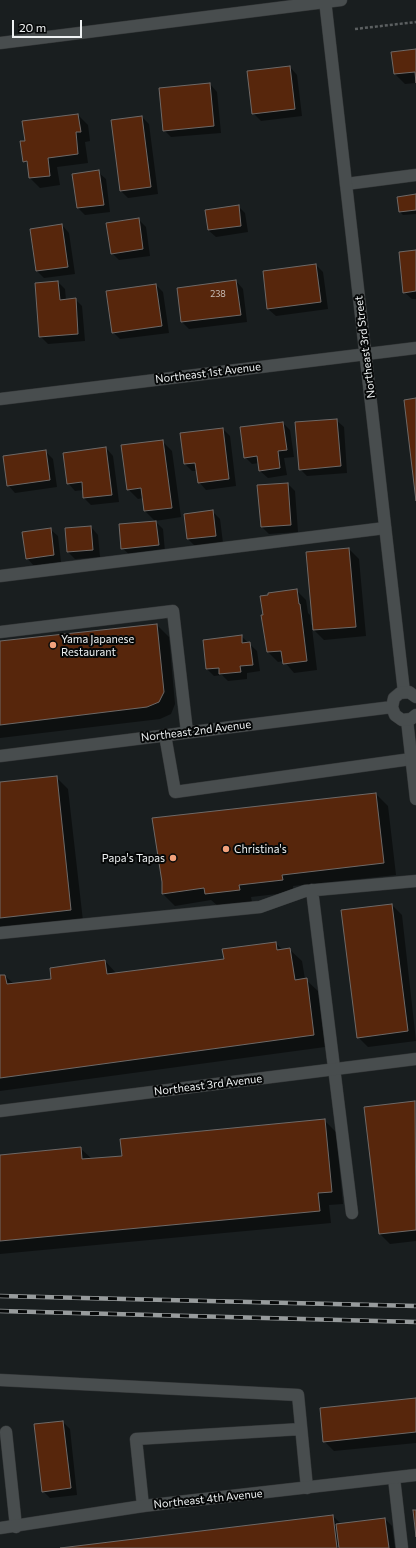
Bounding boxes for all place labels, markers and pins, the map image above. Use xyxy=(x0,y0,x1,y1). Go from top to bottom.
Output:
place label: Yama Japanese Restaurant xyxy=(61,632,134,658)
marker: Yama Japanese Restaurant xyxy=(48,640,58,650)
place label: Christina's xyxy=(234,842,287,856)
marker: Christina's xyxy=(221,844,231,854)
place label: Papa's Tapas xyxy=(102,851,165,865)
marker: Papa's Tapas xyxy=(168,853,178,863)

